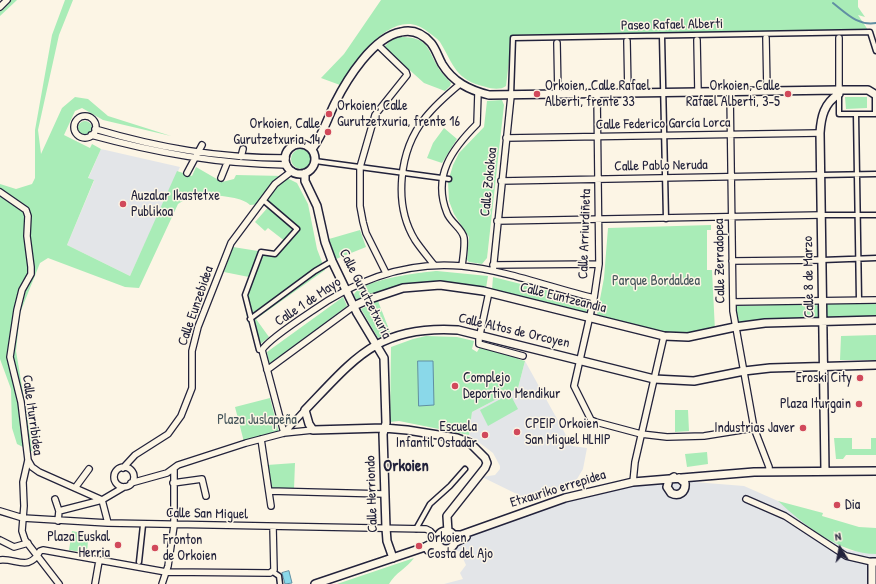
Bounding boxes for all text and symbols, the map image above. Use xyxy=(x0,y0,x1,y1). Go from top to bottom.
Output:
street label: Paseo Rafael Alberti xyxy=(621,16,723,34)
place label: Orkoien, Calle Rafael Alberti, frente 33 xyxy=(545,78,650,110)
place label: Orkoien, Calle Rafael Alberti, 3-5 xyxy=(686,78,780,110)
marker: Orkoien, Calle Rafael Alberti, frente 33 xyxy=(532,89,542,99)
marker: Orkoien, Calle Rafael Alberti, 3-5 xyxy=(783,89,793,99)
place label: Orkoien, Calle Gurutzetxuria, frente 16 xyxy=(337,98,460,130)
marker: Orkoien, Calle Gurutzetxuria, frente 16 xyxy=(324,109,334,119)
street label: Calle Federico García Lorca xyxy=(596,114,730,134)
place label: Orkoien, Calle Gurutzetxuria, 14 xyxy=(233,116,320,148)
marker: Orkoien, Calle Gurutzetxuria, 14 xyxy=(323,127,333,137)
street label: Calle Zokokoa xyxy=(477,147,501,217)
street label: Calle Pablo Neruda xyxy=(614,157,708,175)
place label: Auzalar Ikastetxe Publikoa xyxy=(131,188,220,220)
street label: Calle Arriurdiñeta xyxy=(575,188,595,280)
marker: Auzalar Ikastetxe Publikoa xyxy=(118,199,128,209)
street label: Calle Zerradopea xyxy=(711,218,729,304)
street label: Calle 8 de Marzo xyxy=(800,236,818,318)
street label: Calle Gurutzetxuria xyxy=(335,246,395,342)
street label: Calle Eunzebidea xyxy=(175,264,217,348)
park label: Parque Bordaldea xyxy=(612,273,700,289)
street label: Calle 1 de Mayo xyxy=(272,274,344,330)
street label: Calle Euntzeandia xyxy=(518,279,608,317)
street label: Calle Altos de Orcoyen xyxy=(457,310,571,352)
place label: Complejo Deportivo Mendikur xyxy=(463,370,560,402)
place label: Eroski City xyxy=(796,370,852,386)
marker: Eroski City xyxy=(855,373,865,383)
street label: Calle Iturribidea xyxy=(18,374,46,456)
marker: Complejo Deportivo Mendikur xyxy=(450,381,460,391)
place label: Plaza Iturgain xyxy=(780,396,851,412)
marker: Plaza Iturgain xyxy=(854,399,864,409)
park label: Plaza Juslapeña xyxy=(217,412,297,428)
place label: CPEIP Orkoien San Miguel HLHIP xyxy=(525,416,611,448)
place label: Escuela Infantil Ostadar xyxy=(396,419,477,452)
place label: Industrias Javer xyxy=(714,420,795,436)
marker: Industrias Javer xyxy=(798,423,808,433)
marker: CPEIP Orkoien San Miguel HLHIP xyxy=(512,427,522,437)
marker: Escuela Infantil Ostadar xyxy=(480,430,490,440)
street label: Calle Herriondo xyxy=(362,455,382,533)
district label: Orkoien xyxy=(383,457,429,477)
street label: Etxauriko errepidea xyxy=(508,466,608,512)
place label: Dia xyxy=(845,497,860,513)
marker: Dia xyxy=(832,500,842,510)
street label: Calle San Miguel xyxy=(166,505,248,523)
north arrow xyxy=(820,528,860,568)
place label: Plaza Euskal Herria xyxy=(47,529,110,562)
text: N xyxy=(834,529,842,544)
place label: Orkoien Costa del Ajo xyxy=(427,530,493,562)
place label: Fronton de Orkoien xyxy=(163,532,217,564)
marker: Plaza Euskal Herria xyxy=(113,540,123,550)
marker: Orkoien Costa del Ajo xyxy=(414,541,424,551)
marker: Fronton de Orkoien xyxy=(150,543,160,553)

